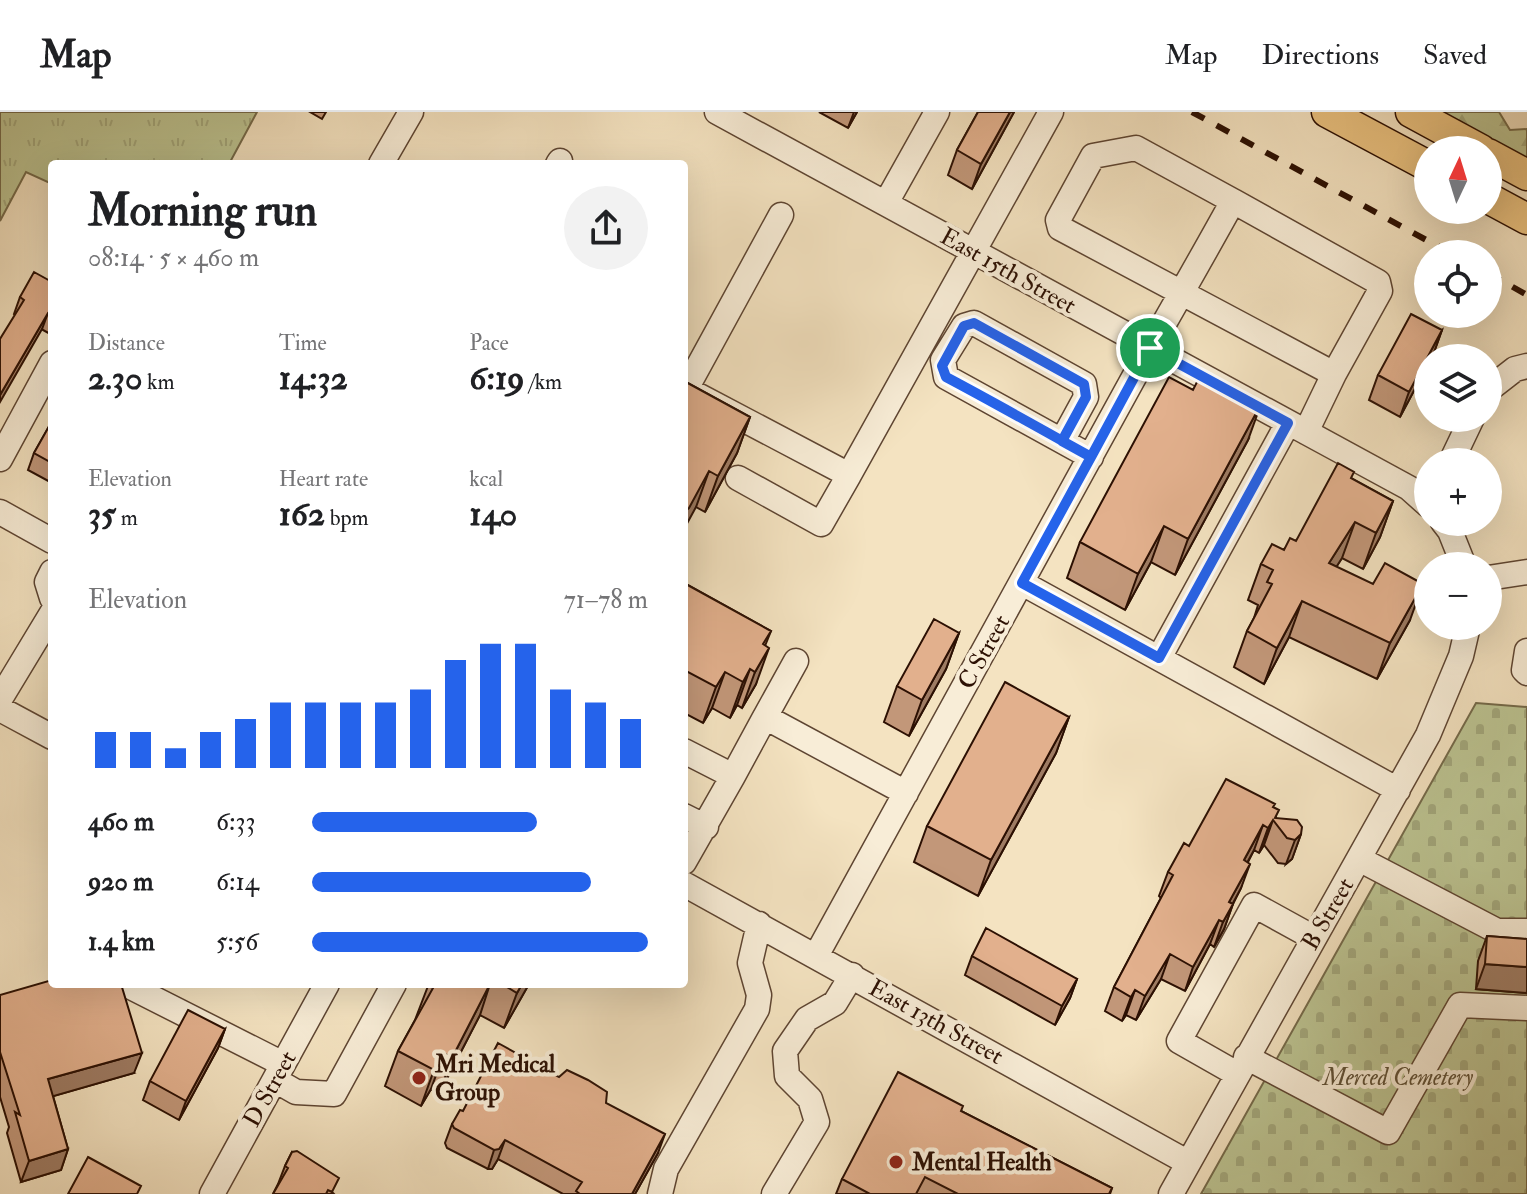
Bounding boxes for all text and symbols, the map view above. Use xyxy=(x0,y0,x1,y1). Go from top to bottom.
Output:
text: Map xyxy=(40,31,111,79)
text: Map xyxy=(1165,38,1218,73)
text: Directions xyxy=(1262,38,1379,73)
text: Saved xyxy=(1423,38,1487,73)
north arrow xyxy=(1414,136,1502,224)
map controls xyxy=(1414,136,1502,640)
text: Morning run xyxy=(88,184,317,239)
button: share xyxy=(564,186,648,270)
street label: East 15th Street xyxy=(935,221,1082,321)
button: locate xyxy=(1414,240,1502,328)
text: 08:14 · 5 × 460 m xyxy=(88,242,259,274)
pin xyxy=(1116,314,1184,382)
icon: arrive xyxy=(1128,326,1172,370)
text: Distance xyxy=(88,329,165,357)
text: Time xyxy=(279,329,327,357)
text: Pace xyxy=(469,329,509,357)
button: layers xyxy=(1414,344,1502,432)
text: 2.30 xyxy=(88,357,142,400)
text: 14:32 xyxy=(279,357,348,400)
text: 6:19 xyxy=(469,357,524,400)
text: km xyxy=(142,368,175,396)
text: /km xyxy=(524,368,562,396)
button: + xyxy=(1414,448,1502,536)
text: Elevation xyxy=(88,465,172,493)
text: Heart rate xyxy=(279,465,368,493)
text: kcal xyxy=(469,465,503,493)
text: 35 xyxy=(88,493,116,536)
text: 162 xyxy=(279,493,325,536)
text: 140 xyxy=(469,493,517,536)
text: m xyxy=(116,504,138,532)
text: bpm xyxy=(325,504,369,532)
button: − xyxy=(1414,552,1502,640)
text: Elevation xyxy=(88,584,187,616)
text: 71–78 m xyxy=(564,584,648,616)
street label: C Street xyxy=(951,609,1017,695)
text: 460 m xyxy=(88,806,154,838)
text: 6:33 xyxy=(216,806,256,838)
text: 920 m xyxy=(88,866,153,898)
text: 6:14 xyxy=(216,866,259,898)
street label: B Street xyxy=(1295,872,1361,956)
text: 1.4 km xyxy=(88,926,155,958)
text: 5:56 xyxy=(216,926,258,958)
street label: East 13th Street xyxy=(863,972,1009,1072)
street label: D Street xyxy=(236,1045,304,1133)
place label: Mri Medical Group xyxy=(434,1049,556,1108)
park label: Merced Cemetery xyxy=(1321,1062,1474,1093)
marker: Mri Medical Group xyxy=(410,1069,428,1087)
place label: Mental Health xyxy=(911,1147,1052,1178)
marker: Mental Health xyxy=(887,1153,905,1171)

